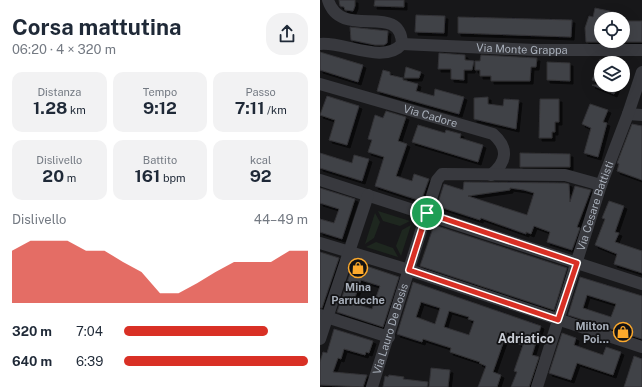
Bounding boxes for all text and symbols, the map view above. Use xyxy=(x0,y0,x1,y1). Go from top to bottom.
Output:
map controls xyxy=(594,12,630,92)
button: locate xyxy=(594,12,630,48)
button: share xyxy=(266,13,308,55)
text: Corsa mattutina xyxy=(12,14,181,40)
street label: Via Monte Grappa xyxy=(476,41,568,56)
text: 06:20 · 4 × 320 m xyxy=(12,42,116,57)
button: layers xyxy=(594,56,630,92)
text: Distanza xyxy=(37,86,81,98)
text: Tempo xyxy=(143,86,177,98)
text: Passo xyxy=(246,86,276,98)
text: 1.28 xyxy=(33,98,67,118)
text: 9:12 xyxy=(143,98,177,118)
text: 7:11 xyxy=(235,98,264,118)
street label: Via Cadore xyxy=(402,102,459,129)
text: km xyxy=(67,104,86,116)
text: /km xyxy=(264,104,287,116)
text: Dislivello xyxy=(36,154,82,166)
text: Battito xyxy=(143,154,177,166)
text: kcal xyxy=(250,154,271,166)
street label: Via Cesare Battisti xyxy=(574,159,616,252)
text: 20 xyxy=(42,166,64,186)
text: 161 xyxy=(134,166,160,186)
text: 92 xyxy=(250,166,272,186)
text: m xyxy=(64,172,76,184)
text: bpm xyxy=(160,172,186,184)
pin xyxy=(410,196,444,230)
icon: arrive xyxy=(416,202,438,224)
text: Dislivello xyxy=(12,212,66,227)
text: 44–49 m xyxy=(254,212,308,227)
shop icon: Mina Parrucche xyxy=(347,257,369,279)
place label: Mina Parrucche xyxy=(331,281,385,306)
street label: Via Lauro De Bosis xyxy=(370,281,410,376)
place label: Milton Poi... xyxy=(575,320,609,345)
shop icon: Milton Poi... xyxy=(612,321,634,343)
text: 320 m xyxy=(12,324,52,339)
text: 7:04 xyxy=(76,324,103,339)
district label: Adriatico xyxy=(498,331,554,346)
text: 640 m xyxy=(12,354,52,369)
text: 6:39 xyxy=(76,354,103,369)

